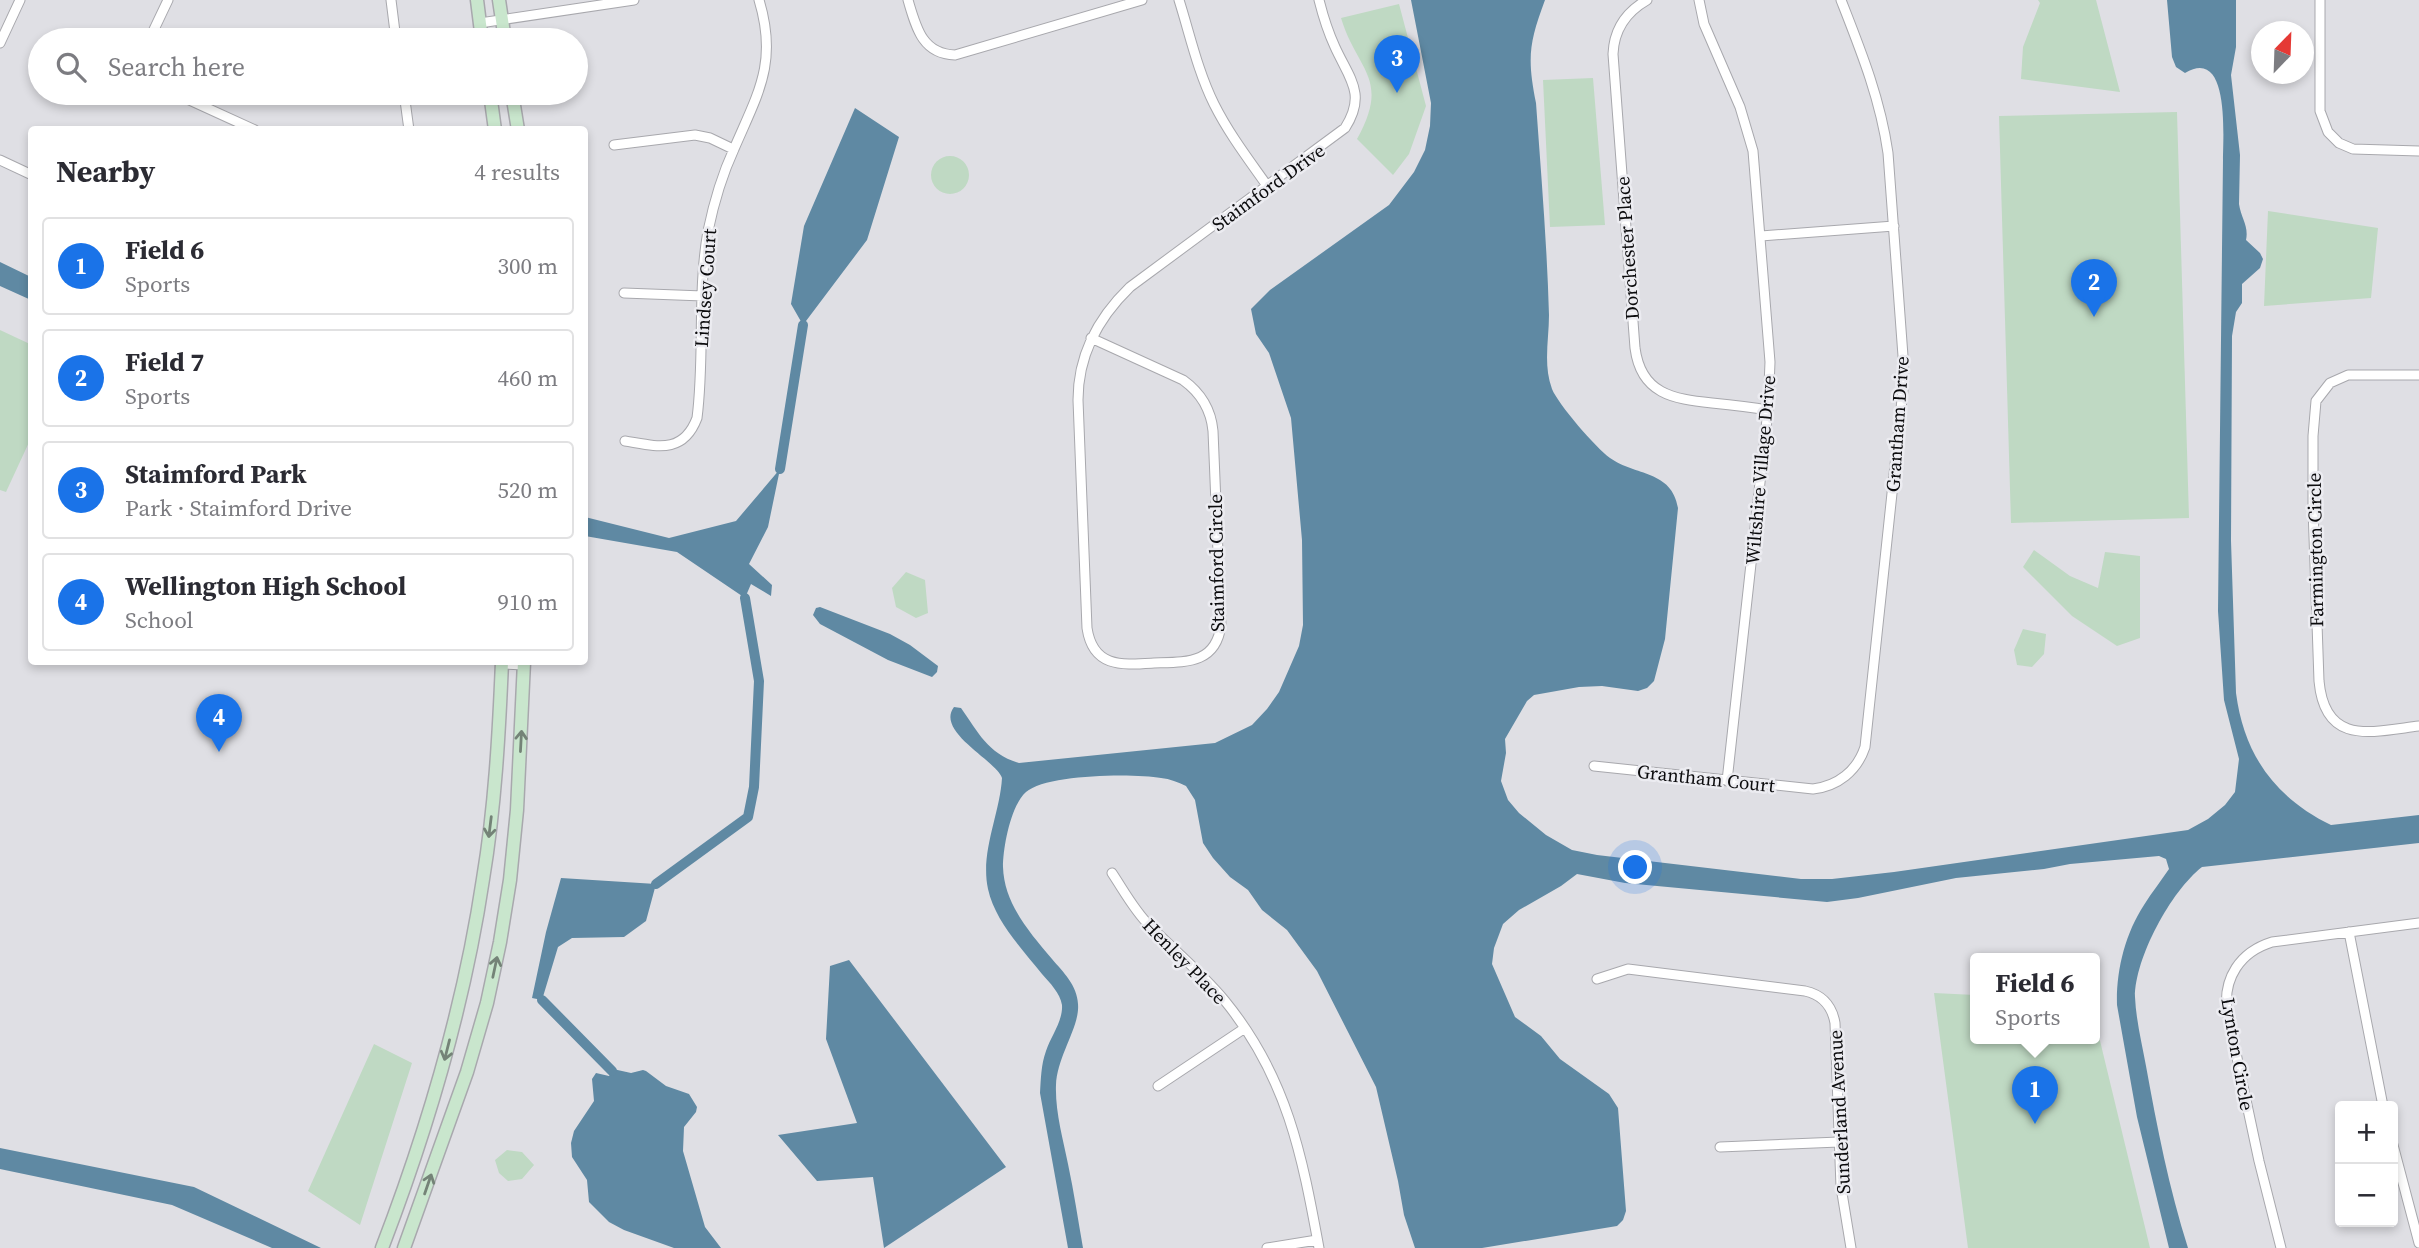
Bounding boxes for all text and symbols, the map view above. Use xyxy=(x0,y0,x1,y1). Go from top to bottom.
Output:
north arrow xyxy=(2251,21,2314,84)
search box xyxy=(28,28,588,105)
pin: 3 xyxy=(1374,35,1420,93)
icon: search xyxy=(52,48,90,86)
text: Search here xyxy=(108,49,245,85)
street label: Staimford Drive xyxy=(1206,137,1330,237)
text: Nearby xyxy=(56,151,155,192)
text: 4 results xyxy=(474,156,560,188)
street label: Dorchester Place xyxy=(1609,175,1645,321)
street label: Lindsey Court xyxy=(688,227,722,348)
text: Field 6 xyxy=(125,232,204,268)
text: 1 xyxy=(75,250,87,282)
text: 300 m xyxy=(497,250,558,282)
pin: 2 xyxy=(2071,259,2117,317)
text: Sports xyxy=(125,268,190,300)
text: Field 7 xyxy=(125,344,204,380)
street label: Grantham Drive xyxy=(1879,355,1915,493)
text: 2 xyxy=(75,362,87,394)
text: 460 m xyxy=(497,362,558,394)
street label: Wiltshire Village Drive xyxy=(1739,374,1781,566)
text: Sports xyxy=(125,380,190,412)
text: Staimford Park xyxy=(125,456,307,492)
street label: Farmington Circle xyxy=(2301,473,2329,627)
text: 3 xyxy=(75,474,87,506)
text: 520 m xyxy=(497,474,558,506)
text: Park · Staimford Drive xyxy=(125,492,352,524)
street label: Staimford Circle xyxy=(1202,494,1230,632)
text: Wellington High School xyxy=(125,568,407,604)
text: 4 xyxy=(75,586,87,618)
text: 910 m xyxy=(497,586,558,618)
text: School xyxy=(125,604,193,636)
pin: 4 xyxy=(196,694,242,752)
one-way arrow xyxy=(514,730,527,753)
street label: Grantham Court xyxy=(1636,758,1777,798)
one-way arrow xyxy=(484,815,497,838)
your location xyxy=(1618,850,1652,884)
street label: Henley Place xyxy=(1137,912,1233,1010)
popup xyxy=(1970,953,2100,1044)
one-way arrow xyxy=(488,956,502,979)
text: Field 6 xyxy=(1995,965,2075,1001)
street label: Lynton Circle xyxy=(2215,995,2261,1113)
text: Sports xyxy=(1995,1001,2061,1033)
street label: Sunderland Avenue xyxy=(1822,1029,1856,1195)
one-way arrow xyxy=(440,1039,453,1061)
pin: 1 xyxy=(2012,1066,2058,1124)
map controls xyxy=(2335,1101,2398,1227)
button: + xyxy=(2335,1101,2398,1164)
button: − xyxy=(2335,1164,2398,1227)
one-way arrow xyxy=(423,1174,435,1196)

